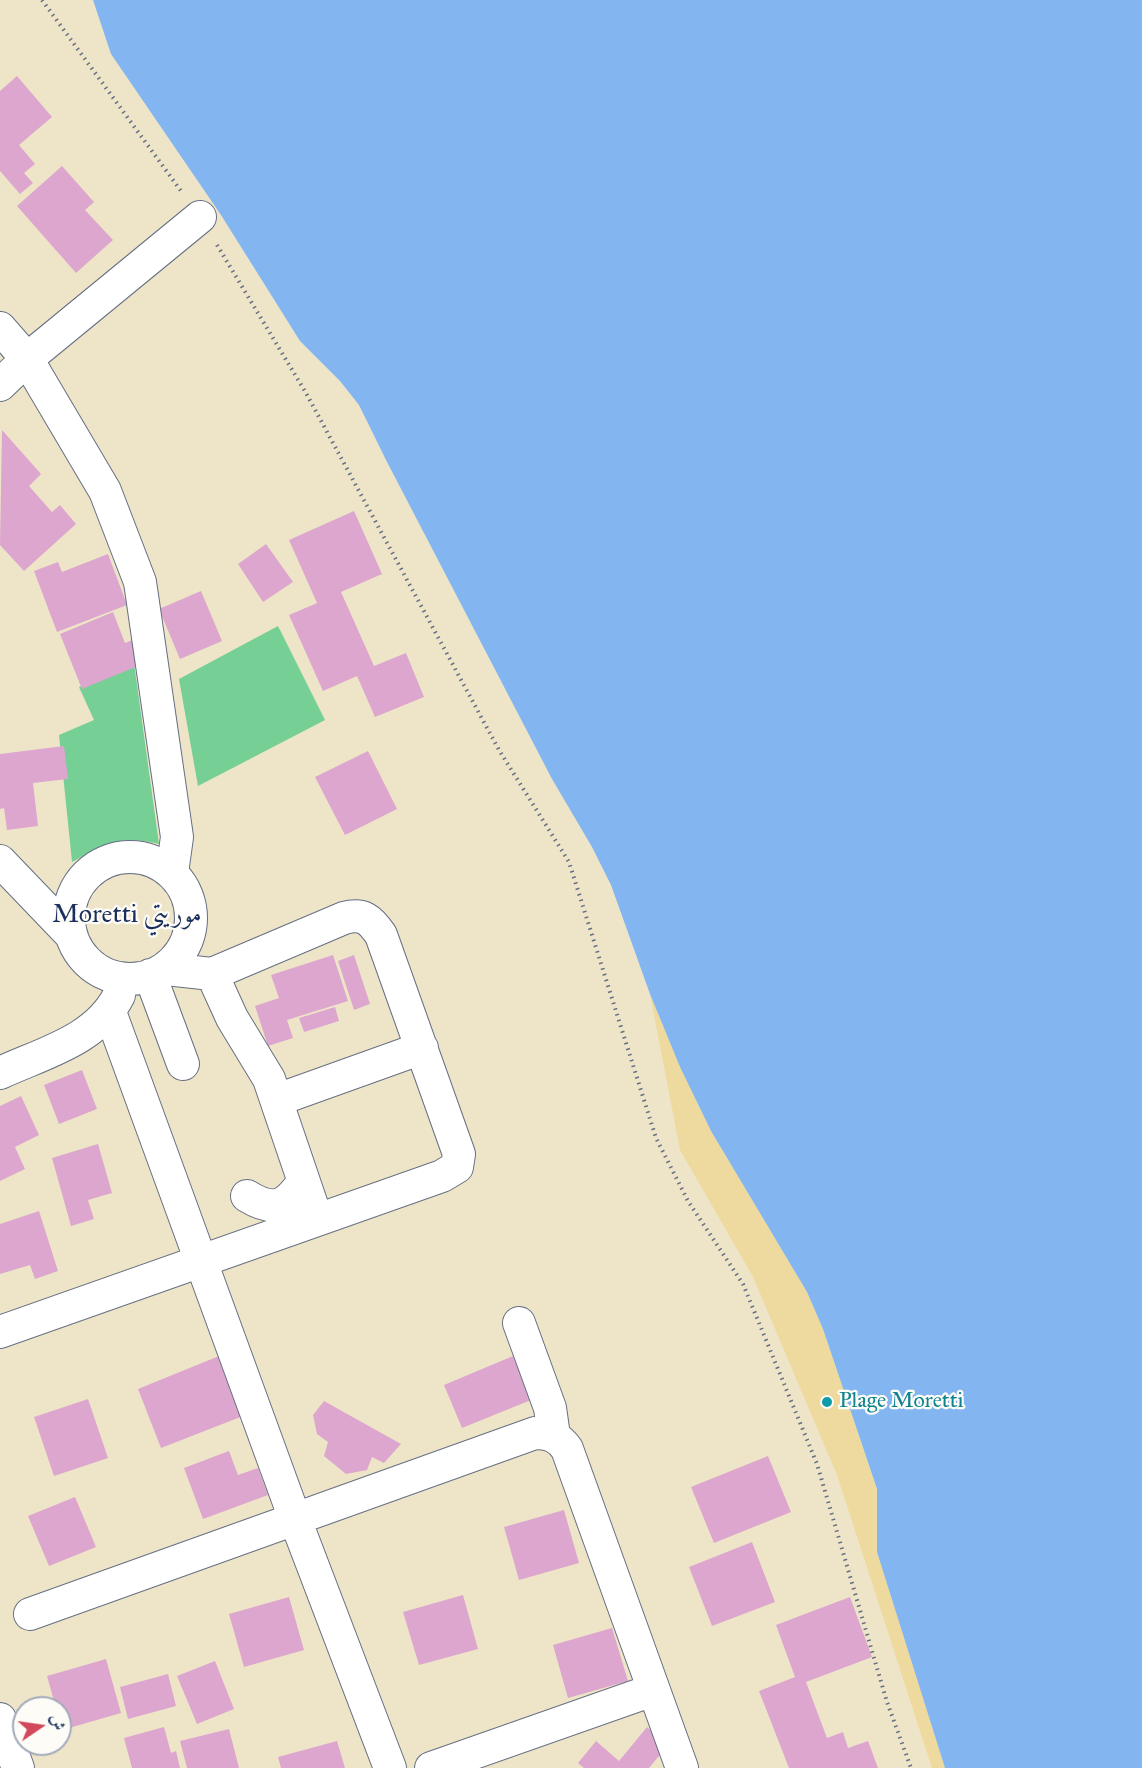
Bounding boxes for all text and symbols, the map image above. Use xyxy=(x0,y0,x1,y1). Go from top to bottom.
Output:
district label: Moretti موريتي xyxy=(52,900,202,932)
place label: Plage Moretti xyxy=(839,1389,963,1415)
marker: Plage Moretti xyxy=(820,1395,834,1409)
north arrow xyxy=(12,1696,72,1756)
text: ش xyxy=(47,1712,69,1732)

